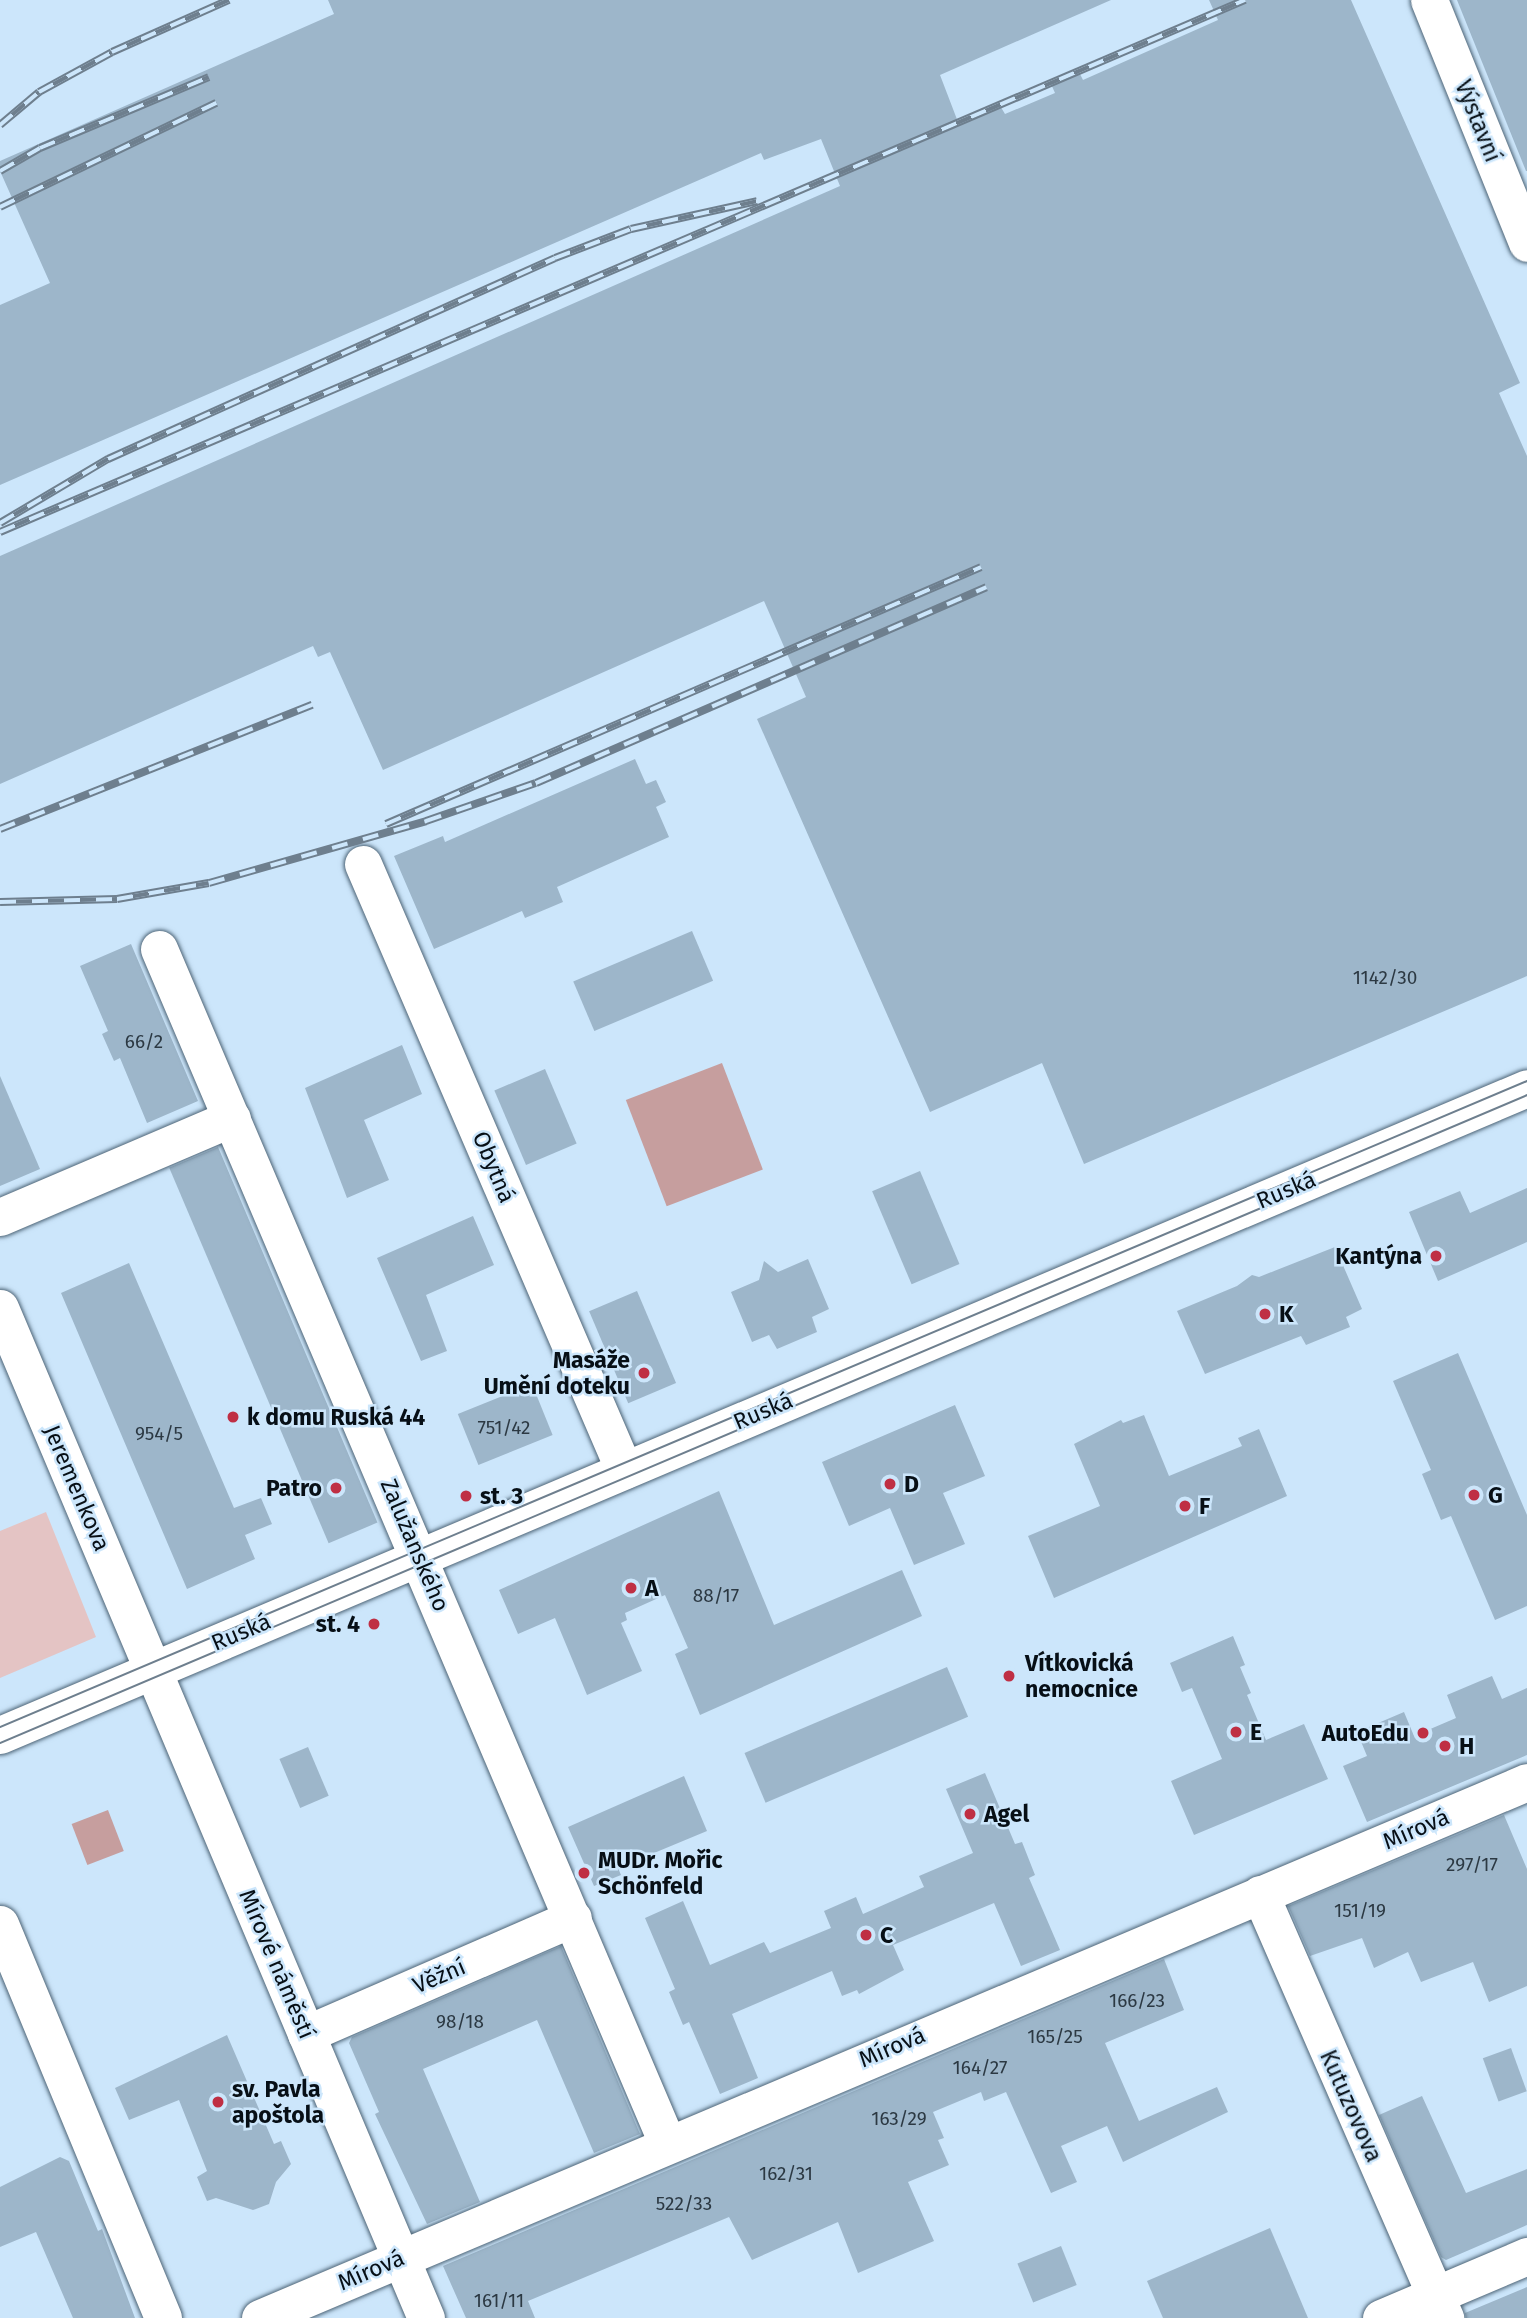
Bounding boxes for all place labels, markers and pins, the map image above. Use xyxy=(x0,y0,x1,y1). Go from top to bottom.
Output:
place label: Kantýna xyxy=(1335,1242,1422,1270)
marker: Kantýna xyxy=(1428,1248,1444,1264)
place label: K xyxy=(1279,1300,1294,1328)
marker: K xyxy=(1257,1306,1273,1322)
place label: Masáže Umění doteku xyxy=(484,1346,630,1400)
marker: Masáže Umění doteku xyxy=(636,1365,652,1381)
place label: k domu Ruská 44 xyxy=(247,1403,425,1431)
marker: k domu Ruská 44 xyxy=(225,1409,241,1425)
place label: D xyxy=(904,1470,919,1498)
place label: Patro xyxy=(266,1474,322,1502)
marker: D xyxy=(882,1476,898,1492)
marker: Patro xyxy=(328,1480,344,1496)
place label: G xyxy=(1488,1481,1503,1509)
place label: st. 3 xyxy=(480,1482,523,1510)
marker: G xyxy=(1466,1487,1482,1503)
marker: st. 3 xyxy=(458,1488,474,1504)
place label: F xyxy=(1199,1492,1210,1520)
marker: F xyxy=(1177,1498,1193,1514)
place label: A xyxy=(645,1574,659,1602)
marker: A xyxy=(623,1580,639,1596)
place label: st. 4 xyxy=(316,1610,360,1638)
marker: st. 4 xyxy=(366,1616,382,1632)
place label: Vítkovická nemocnice xyxy=(1025,1649,1138,1703)
marker: Vítkovická nemocnice xyxy=(999,1666,1019,1686)
place label: E xyxy=(1250,1718,1262,1746)
place label: AutoEdu xyxy=(1322,1719,1409,1747)
marker: E xyxy=(1228,1724,1244,1740)
marker: AutoEdu xyxy=(1415,1725,1431,1741)
place label: H xyxy=(1459,1732,1474,1760)
marker: H xyxy=(1437,1738,1453,1754)
place label: Agel xyxy=(984,1800,1029,1828)
marker: Agel xyxy=(962,1806,978,1822)
place label: MUDr. Mořic Schönfeld xyxy=(598,1846,723,1900)
marker: MUDr. Mořic Schönfeld xyxy=(576,1865,592,1881)
place label: C xyxy=(880,1921,893,1949)
marker: C xyxy=(858,1927,874,1943)
place label: sv. Pavla apoštola xyxy=(232,2075,324,2129)
marker: sv. Pavla apoštola xyxy=(210,2094,226,2110)

